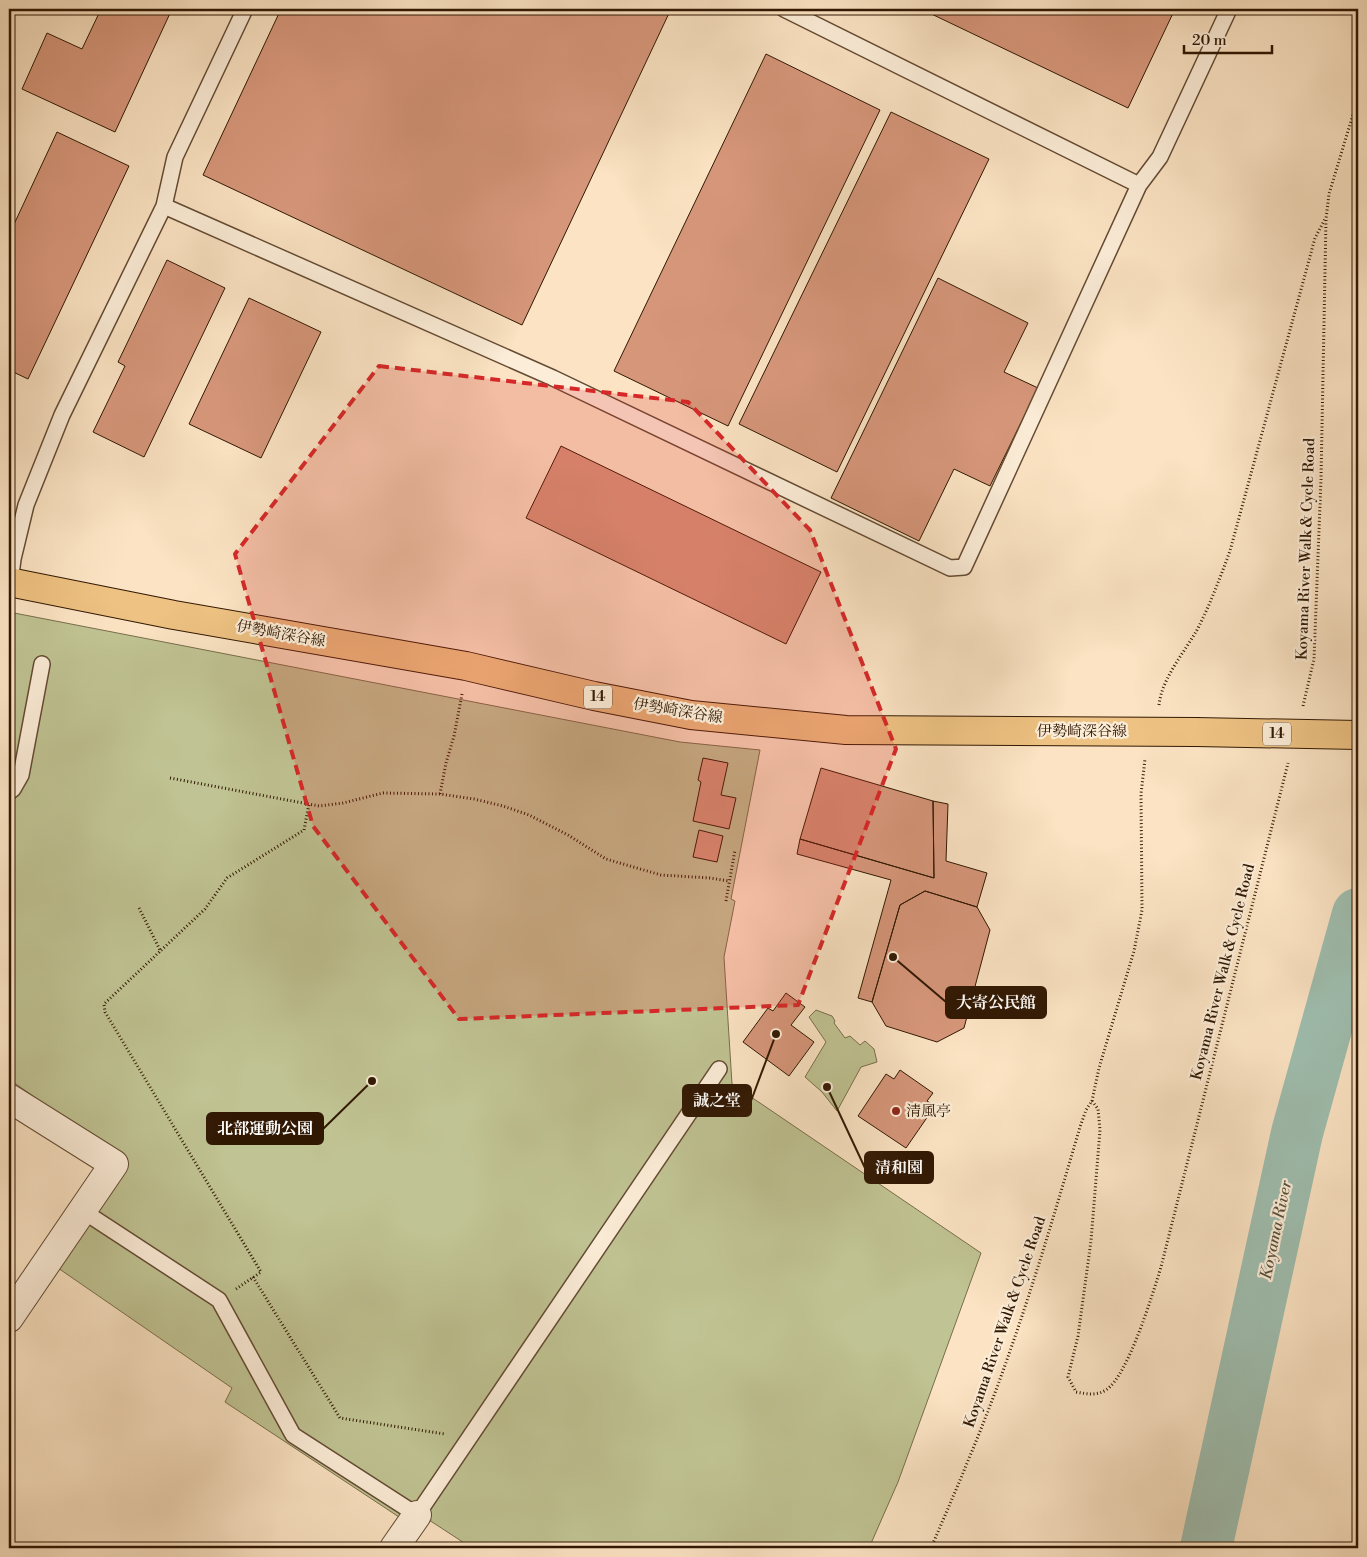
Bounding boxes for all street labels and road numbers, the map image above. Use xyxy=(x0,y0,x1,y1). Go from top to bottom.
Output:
street label: Koyama River Walk & Cycle Road xyxy=(1293,437,1319,660)
street label: 伊勢崎深谷線 xyxy=(235,617,327,651)
road number: 14 xyxy=(584,686,612,709)
street label: 伊勢崎深谷線 xyxy=(632,695,724,727)
street label: 伊勢崎深谷線 xyxy=(1037,722,1127,741)
road number: 14 xyxy=(1263,722,1291,746)
street label: Koyama River Walk & Cycle Road xyxy=(1187,861,1259,1082)
street label: Koyama River Walk & Cycle Road xyxy=(960,1213,1050,1430)

